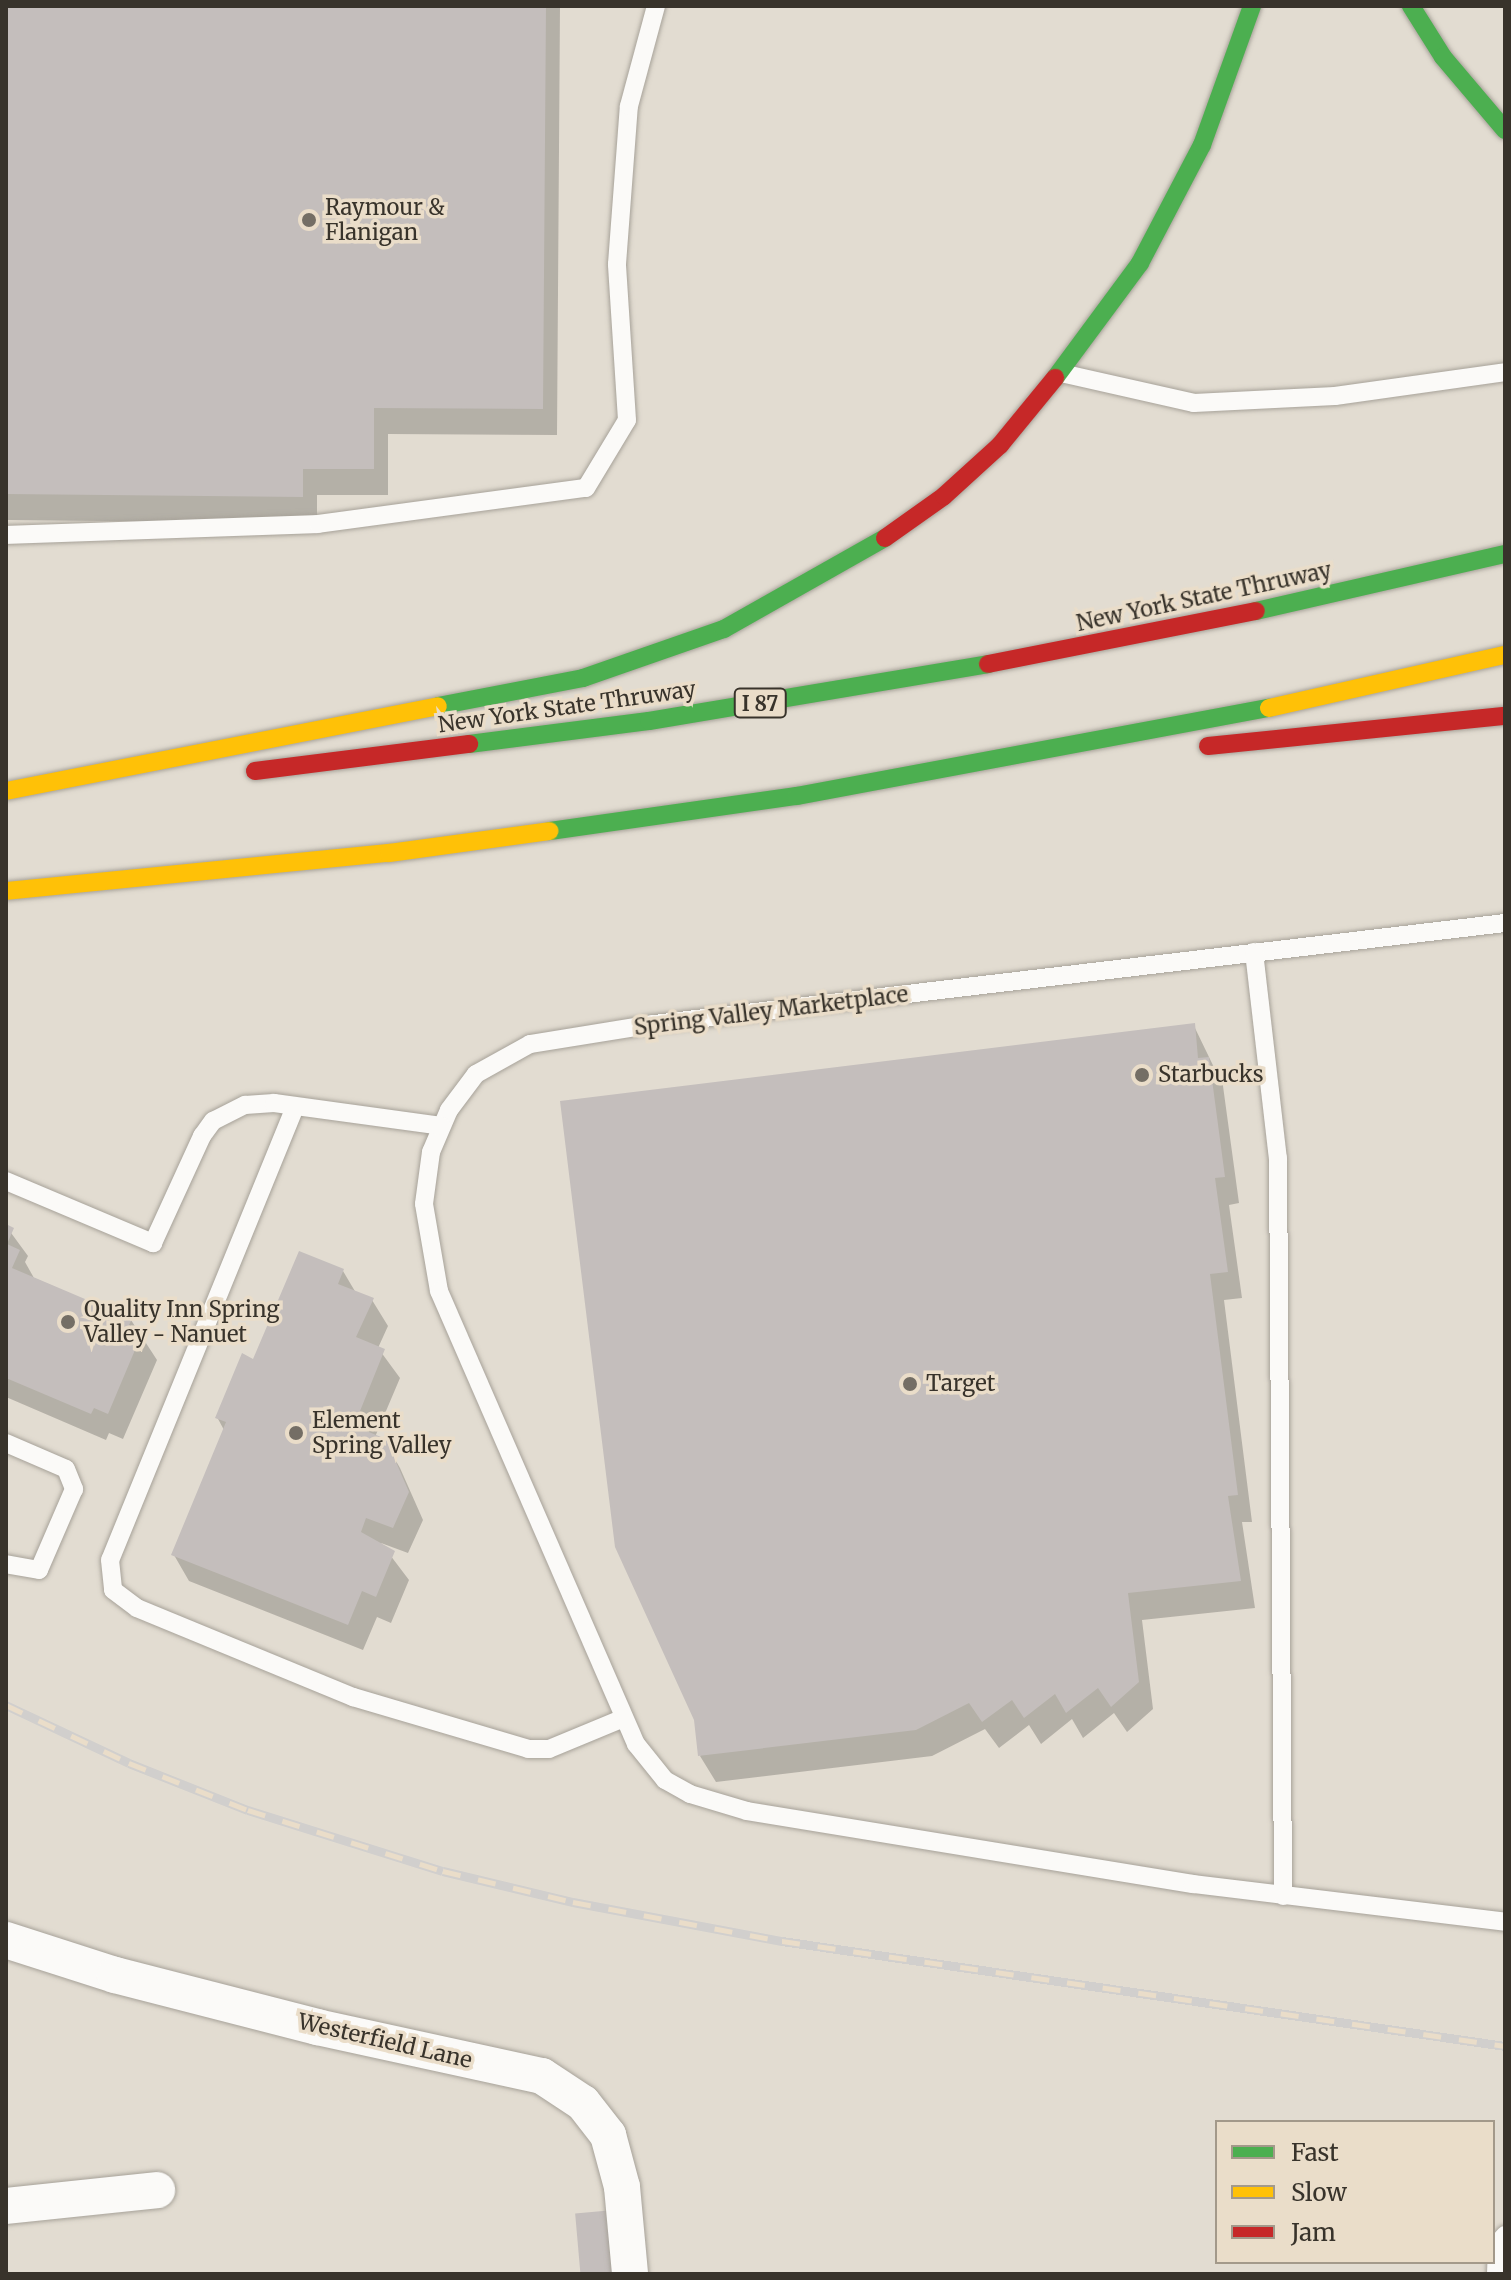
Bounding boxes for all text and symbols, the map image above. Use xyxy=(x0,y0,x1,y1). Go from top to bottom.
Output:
place label: Raymour & Flanigan xyxy=(325,194,445,246)
marker: Raymour & Flanigan xyxy=(300,211,318,229)
street label: New York State Thruway xyxy=(1074,557,1334,637)
street label: New York State Thruway xyxy=(436,676,698,738)
road number: I 87 xyxy=(732,687,788,719)
street label: Spring Valley Marketplace xyxy=(632,981,910,1041)
place label: Starbucks xyxy=(1158,1062,1263,1088)
marker: Starbucks xyxy=(1133,1066,1151,1084)
place label: Quality Inn Spring Valley - Nanuet xyxy=(84,1296,280,1348)
marker: Quality Inn Spring Valley - Nanuet xyxy=(59,1313,77,1331)
place label: Target xyxy=(926,1371,995,1397)
marker: Target xyxy=(901,1375,919,1393)
place label: Element Spring Valley xyxy=(312,1407,451,1458)
marker: Element Spring Valley xyxy=(287,1424,305,1442)
street label: Westerfield Lane xyxy=(296,2008,474,2074)
legend xyxy=(1215,2120,1495,2264)
text: Fast xyxy=(1291,2137,1339,2168)
text: Slow xyxy=(1291,2177,1347,2208)
text: Jam xyxy=(1291,2217,1336,2248)

